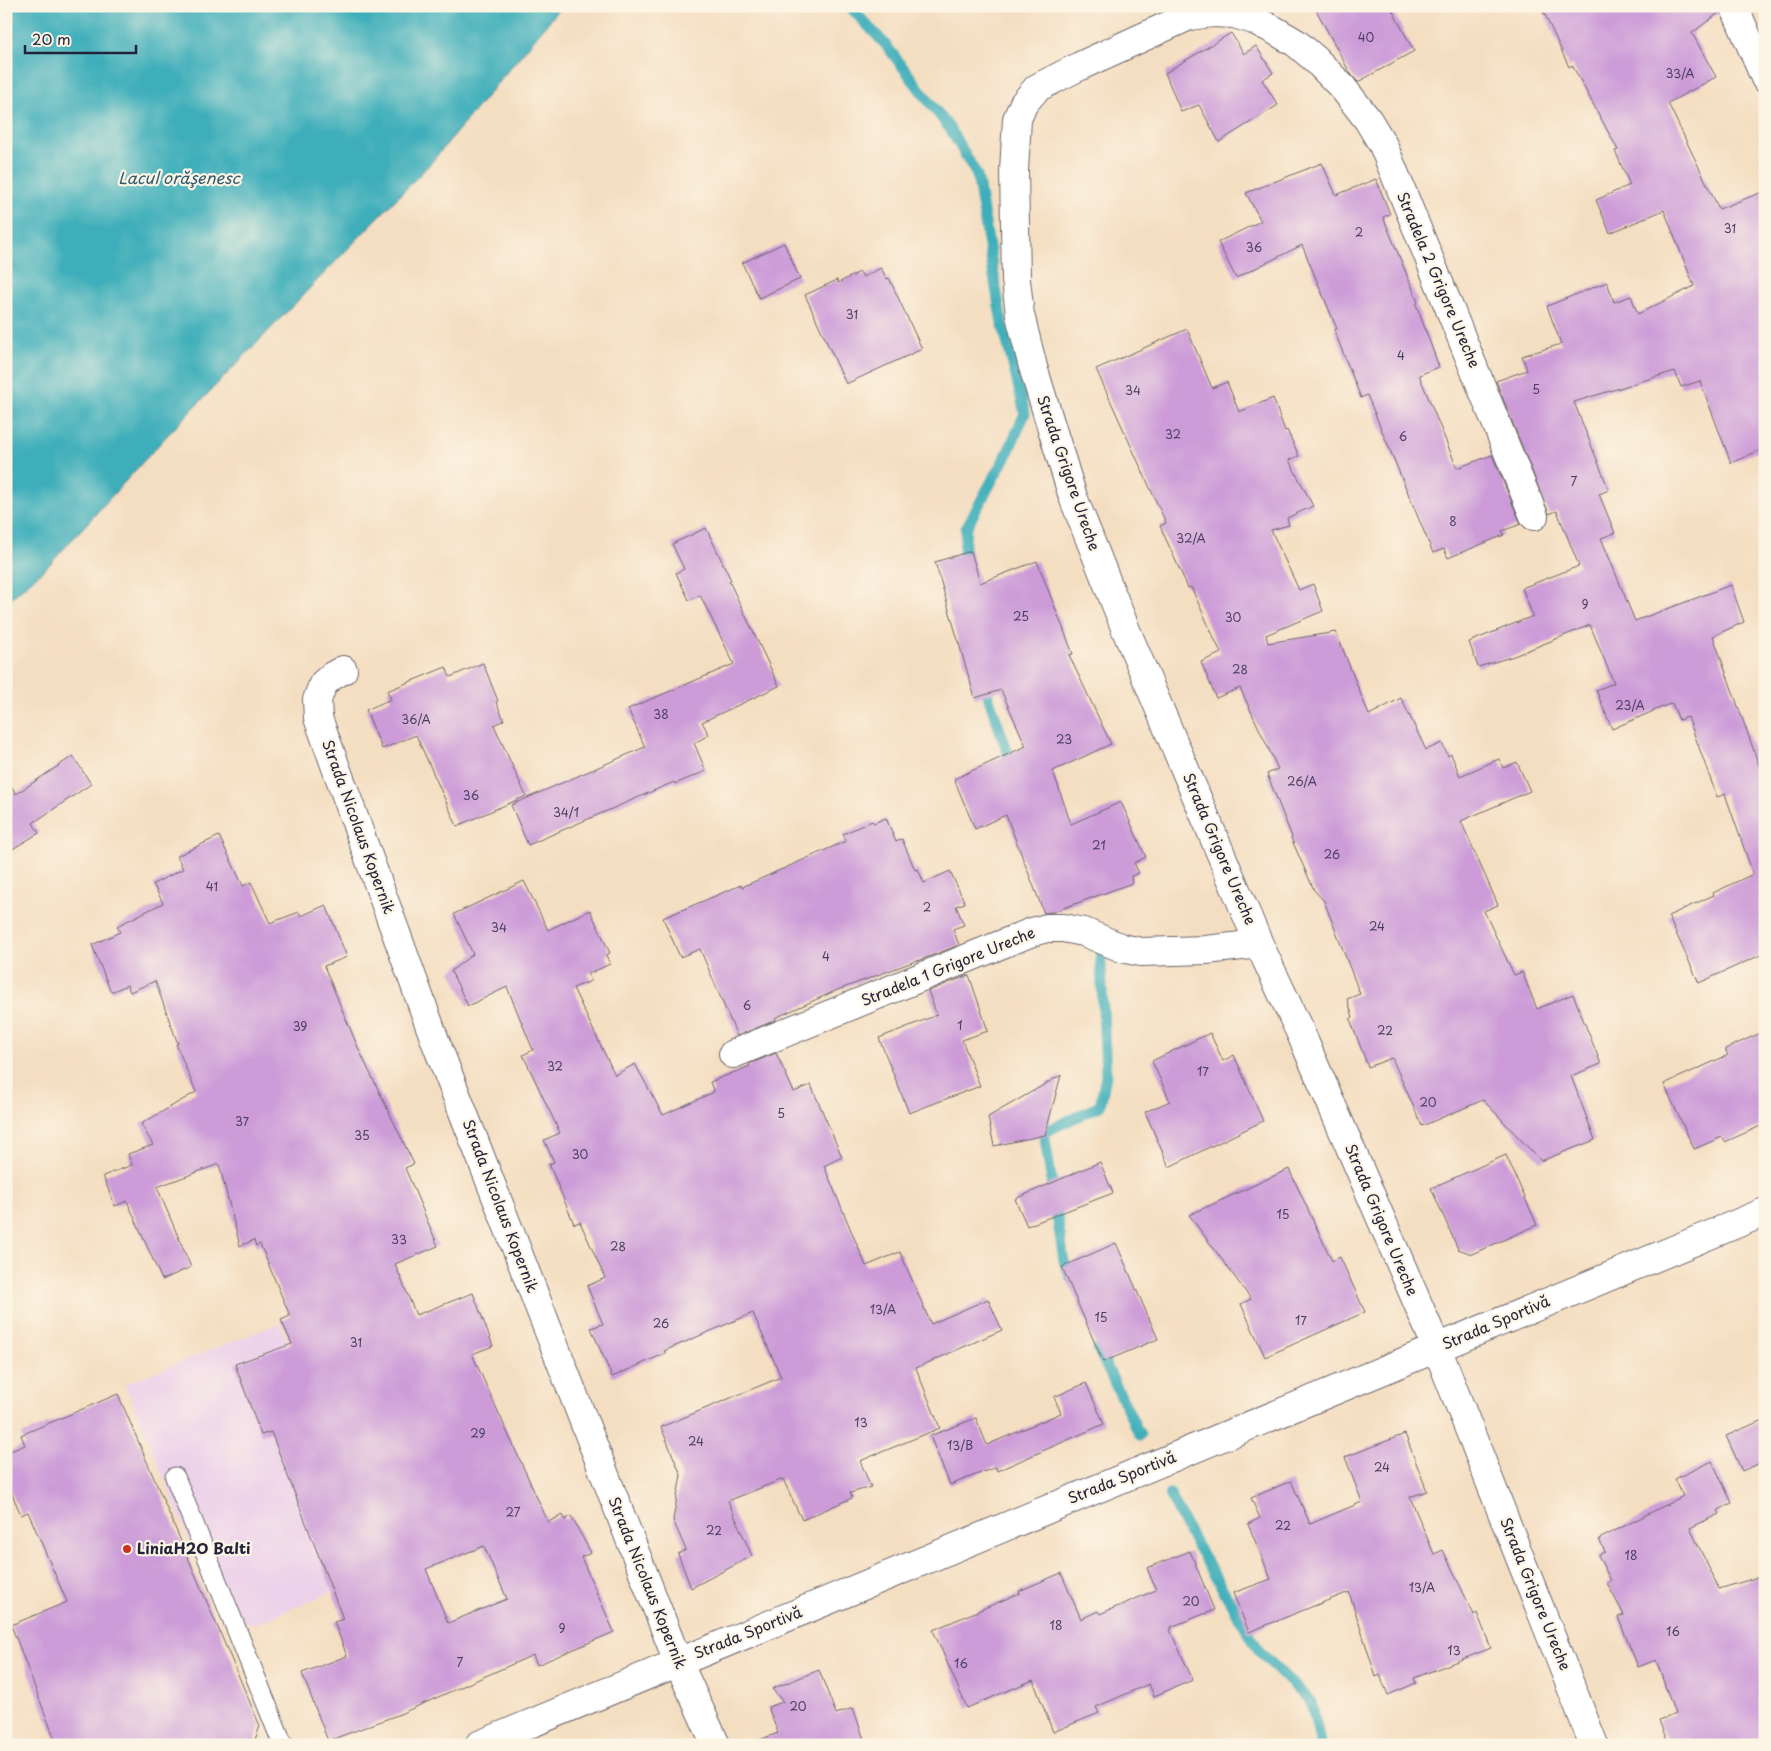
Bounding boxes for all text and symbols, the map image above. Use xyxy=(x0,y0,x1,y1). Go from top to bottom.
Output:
scale bar xyxy=(25,22,136,54)
text: 20 m xyxy=(32,27,71,50)
house number: 40 xyxy=(1358,28,1375,46)
house number: 33/A xyxy=(1665,64,1695,82)
water label: Lacul orăşenesc xyxy=(118,165,241,189)
street label: Stradela 2 Grigore Ureche xyxy=(1392,188,1487,371)
house number: 31 xyxy=(1724,219,1736,237)
house number: 2 xyxy=(1355,223,1363,241)
house number: 36 xyxy=(1246,238,1262,256)
house number: 31 xyxy=(846,305,858,323)
house number: 4 xyxy=(1397,346,1405,364)
house number: 5 xyxy=(1532,380,1540,398)
house number: 34 xyxy=(1125,381,1141,399)
street label: Strada Grigore Ureche xyxy=(1032,392,1107,554)
house number: 32 xyxy=(1165,425,1181,443)
house number: 6 xyxy=(1399,427,1407,445)
house number: 7 xyxy=(1571,472,1578,490)
house number: 8 xyxy=(1449,512,1457,530)
house number: 32/A xyxy=(1176,529,1206,547)
house number: 9 xyxy=(1581,595,1589,613)
house number: 25 xyxy=(1013,607,1029,625)
house number: 30 xyxy=(1225,608,1242,626)
house number: 28 xyxy=(1232,660,1248,678)
house number: 23/A xyxy=(1615,696,1645,714)
house number: 38 xyxy=(653,705,669,723)
house number: 36/A xyxy=(401,710,431,728)
house number: 23 xyxy=(1056,730,1072,748)
street label: Strada Nicolaus Kopernik xyxy=(317,736,402,917)
street label: Strada Grigore Ureche xyxy=(1178,769,1263,928)
house number: 26/A xyxy=(1287,772,1317,790)
house number: 36 xyxy=(463,786,479,804)
house number: 34/1 xyxy=(553,803,579,821)
house number: 21 xyxy=(1092,836,1106,854)
house number: 26 xyxy=(1324,845,1340,863)
house number: 41 xyxy=(206,877,218,895)
house number: 2 xyxy=(923,898,931,916)
house number: 24 xyxy=(1369,917,1385,935)
house number: 34 xyxy=(491,918,507,936)
street label: Stradela 1 Grigore Ureche xyxy=(857,920,1038,1011)
house number: 4 xyxy=(822,947,830,965)
house number: 6 xyxy=(743,996,751,1014)
house number: 1 xyxy=(957,1016,963,1034)
house number: 39 xyxy=(293,1017,307,1035)
house number: 22 xyxy=(1377,1021,1393,1039)
house number: 32 xyxy=(547,1057,563,1075)
house number: 17 xyxy=(1197,1062,1209,1080)
house number: 20 xyxy=(1419,1093,1437,1111)
house number: 5 xyxy=(777,1104,785,1122)
house number: 37 xyxy=(235,1112,250,1130)
street label: Strada Nicolaus Kopernik xyxy=(458,1115,545,1295)
house number: 35 xyxy=(354,1126,370,1144)
street label: Strada Grigore Ureche xyxy=(1340,1140,1425,1299)
house number: 30 xyxy=(572,1145,589,1163)
house number: 15 xyxy=(1276,1205,1290,1223)
house number: 33 xyxy=(391,1230,407,1248)
house number: 28 xyxy=(610,1237,626,1255)
street label: Strada Sportivă xyxy=(1438,1288,1553,1355)
house number: 13/A xyxy=(870,1300,896,1318)
house number: 15 xyxy=(1094,1308,1108,1326)
house number: 17 xyxy=(1295,1311,1307,1329)
house number: 26 xyxy=(653,1314,669,1332)
house number: 31 xyxy=(350,1333,362,1351)
house number: 13 xyxy=(854,1413,868,1431)
house number: 29 xyxy=(470,1424,486,1442)
house number: 24 xyxy=(688,1432,704,1450)
house number: 13/B xyxy=(947,1436,973,1454)
street label: Strada Sportivă xyxy=(1064,1444,1180,1509)
house number: 24 xyxy=(1374,1458,1390,1476)
street label: Strada Nicolaus Kopernik xyxy=(603,1493,694,1672)
house number: 27 xyxy=(506,1503,521,1521)
street label: Strada Grigore Ureche xyxy=(1495,1513,1578,1674)
house number: 22 xyxy=(1275,1516,1291,1534)
house number: 22 xyxy=(706,1521,722,1539)
place label: LiniaH2O Balti xyxy=(137,1536,251,1559)
marker: LiniaH2O Balti xyxy=(121,1543,133,1555)
house number: 18 xyxy=(1625,1546,1637,1564)
house number: 13/A xyxy=(1409,1578,1435,1596)
house number: 20 xyxy=(1182,1592,1200,1610)
street label: Strada Sportivă xyxy=(690,1599,806,1664)
house number: 18 xyxy=(1050,1616,1062,1634)
house number: 9 xyxy=(558,1619,566,1637)
house number: 16 xyxy=(1666,1622,1680,1640)
house number: 13 xyxy=(1447,1641,1461,1659)
house number: 7 xyxy=(457,1653,464,1671)
house number: 16 xyxy=(954,1654,968,1672)
house number: 20 xyxy=(789,1697,807,1715)

